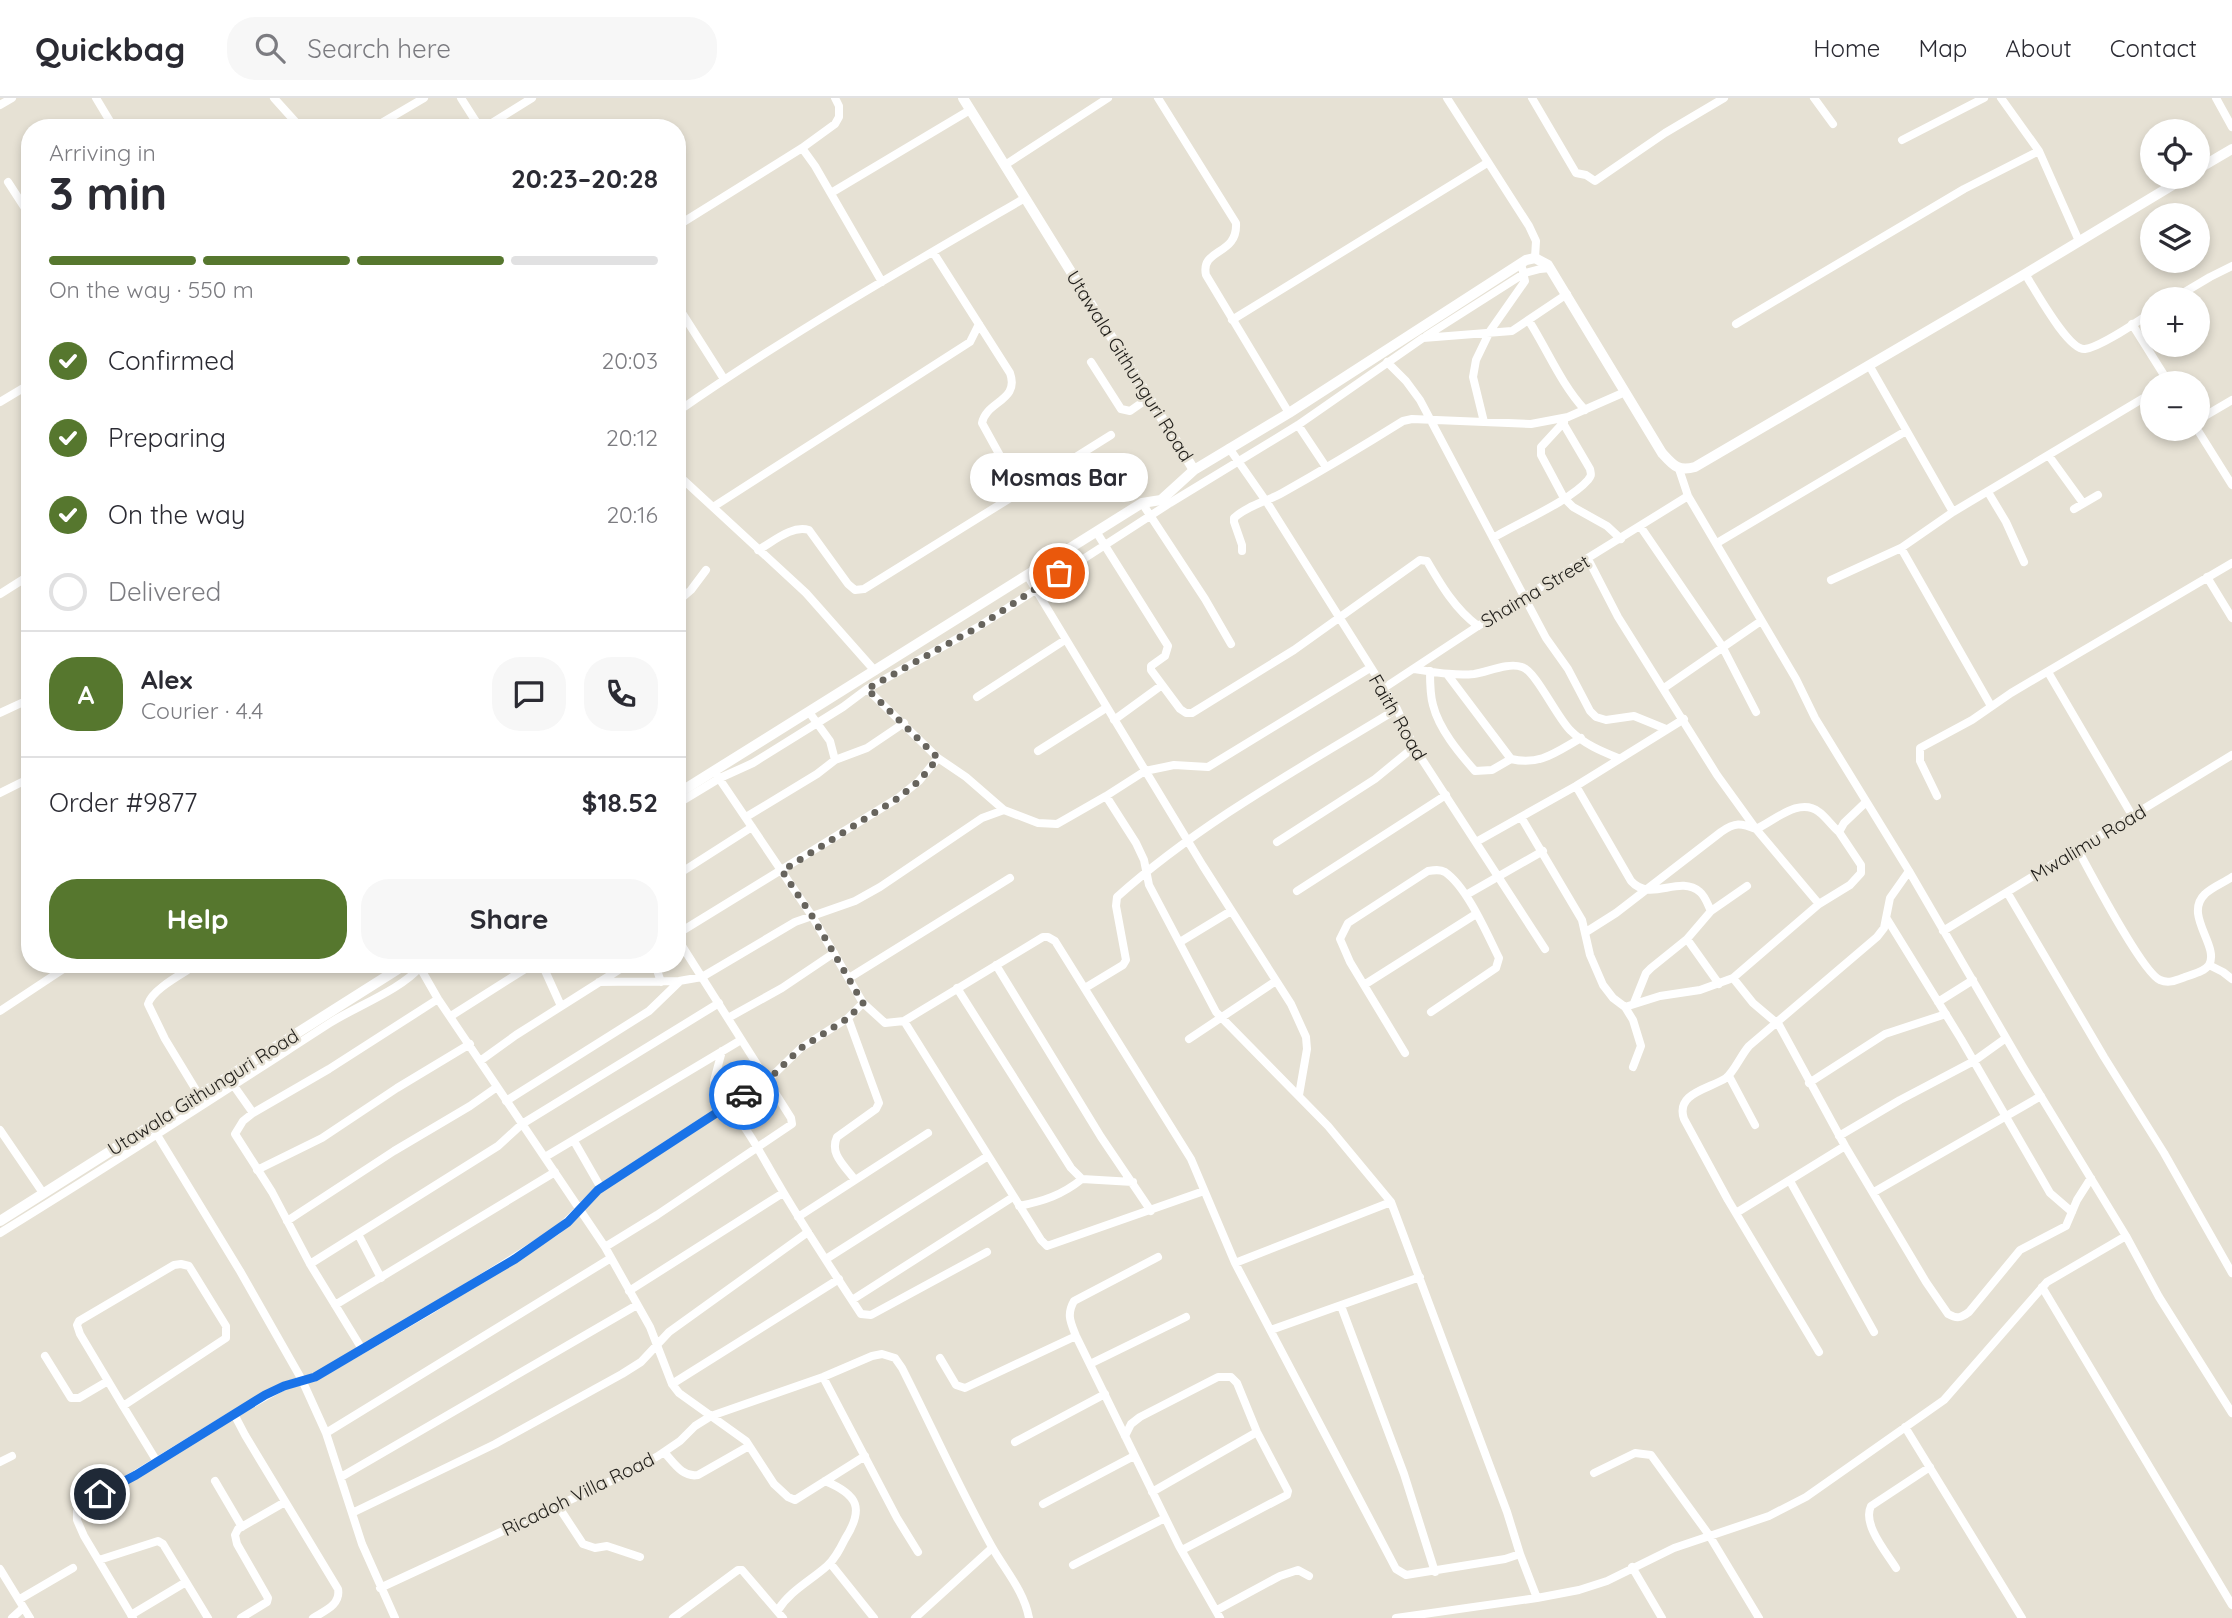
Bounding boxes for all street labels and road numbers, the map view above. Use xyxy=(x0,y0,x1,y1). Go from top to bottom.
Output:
street label: Utawala Githunguri Road xyxy=(1061,266,1199,466)
street label: Shaima Street xyxy=(1476,549,1594,633)
street label: Faith Road xyxy=(1364,670,1432,764)
street label: Mwalimu Road xyxy=(2026,799,2150,887)
street label: Utawala Githunguri Road xyxy=(103,1023,303,1161)
street label: Ricadoh Villa Road xyxy=(498,1447,658,1541)

